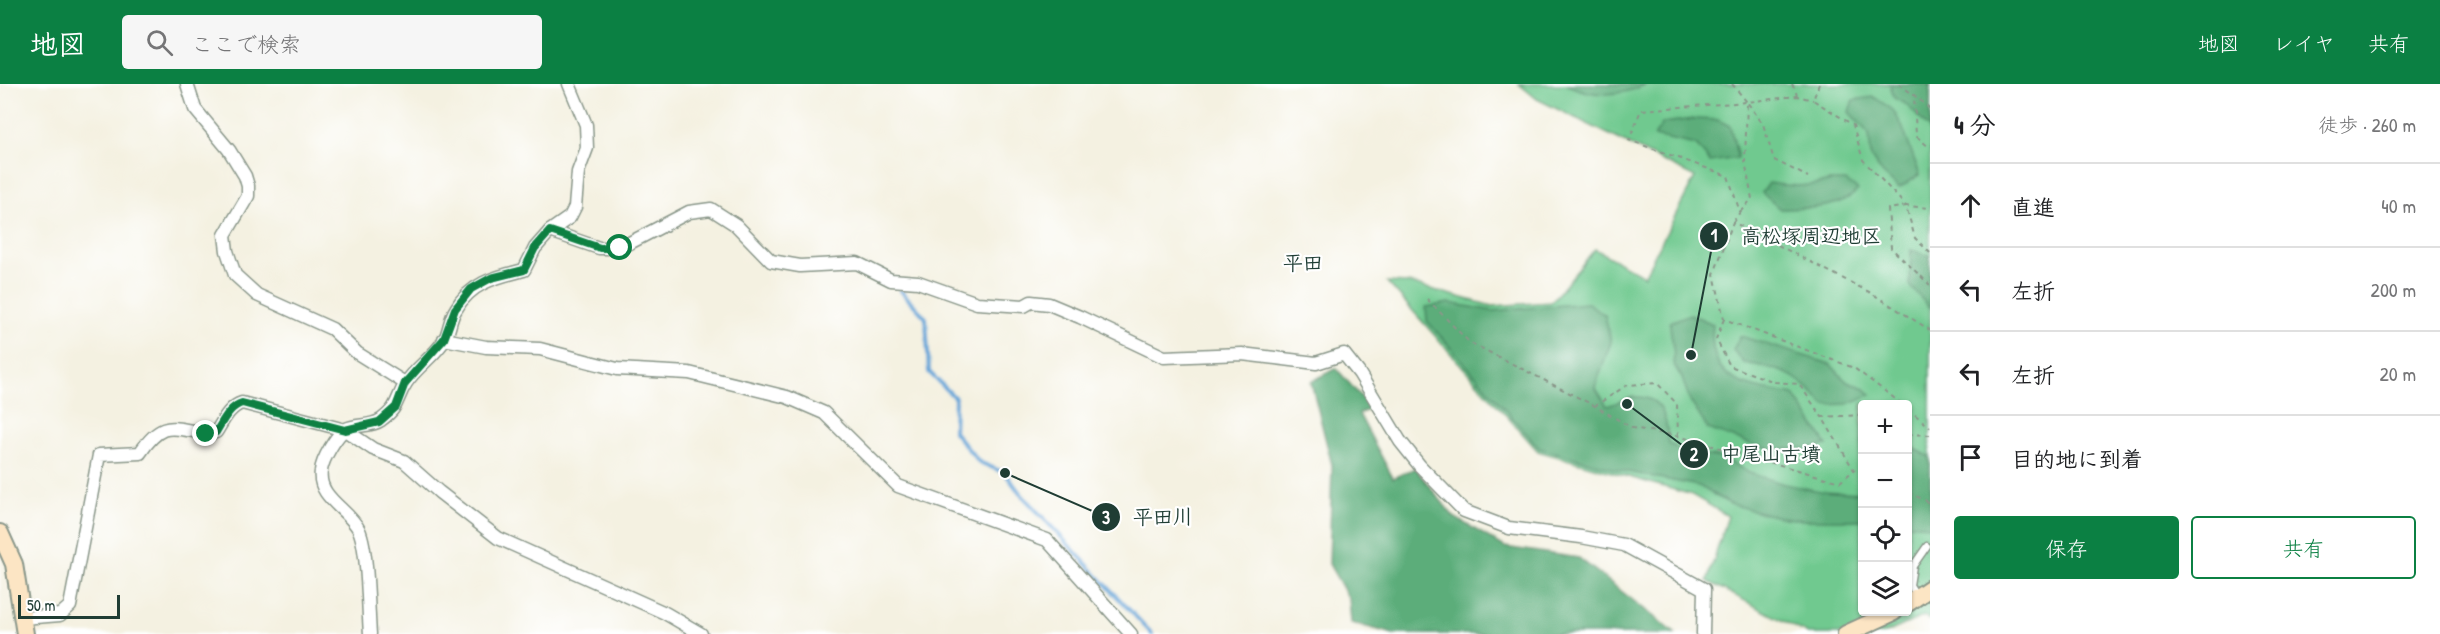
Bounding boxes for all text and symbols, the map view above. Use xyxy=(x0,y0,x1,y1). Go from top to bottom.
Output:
search box xyxy=(122,15,542,69)
text: 地図 xyxy=(30,25,86,63)
icon: search xyxy=(143,26,176,59)
text: ここで検索 xyxy=(191,29,301,59)
text: 地図 xyxy=(2198,29,2240,58)
text: レイヤ xyxy=(2273,29,2335,58)
text: 共有 xyxy=(2368,29,2410,58)
text: 4 分 xyxy=(1954,107,1996,142)
text: 徒歩 · 260 m xyxy=(2318,111,2416,138)
icon: ahead xyxy=(1954,189,1987,222)
text: 直進 xyxy=(2011,192,2055,222)
text: 40 m xyxy=(2381,192,2416,219)
callout: 高松塚周辺地区 xyxy=(1699,217,1893,255)
text: 高松塚周辺地区 xyxy=(1741,222,1881,249)
text: 1 xyxy=(1711,223,1718,248)
route start xyxy=(606,234,632,260)
district label: 平田 xyxy=(1283,249,1323,276)
icon: left xyxy=(1954,273,1987,306)
text: 左折 xyxy=(2011,276,2055,306)
text: 200 m xyxy=(2371,276,2416,303)
icon: left xyxy=(1954,357,1987,390)
text: 左折 xyxy=(2011,360,2055,390)
text: 20 m xyxy=(2379,360,2416,387)
map controls xyxy=(1858,400,1912,616)
button: + xyxy=(1858,400,1912,454)
route end xyxy=(192,420,218,446)
callout: 中尾山古墳 xyxy=(1679,435,1833,473)
text: 中尾山古墳 xyxy=(1721,440,1821,467)
icon: arrive xyxy=(1954,441,1987,474)
text: 2 xyxy=(1690,442,1699,467)
text: 目的地に到着 xyxy=(2011,444,2143,474)
button: − xyxy=(1858,454,1912,508)
callout: 平田川 xyxy=(1091,498,1205,536)
text: 平田川 xyxy=(1133,503,1193,530)
text: 3 xyxy=(1102,505,1110,530)
button: locate xyxy=(1858,508,1912,562)
button: 保存 xyxy=(1954,516,2179,579)
button: 共有 xyxy=(2191,516,2416,579)
button: layers xyxy=(1858,562,1912,616)
scale bar xyxy=(18,592,120,620)
text: 50 m xyxy=(27,594,56,616)

